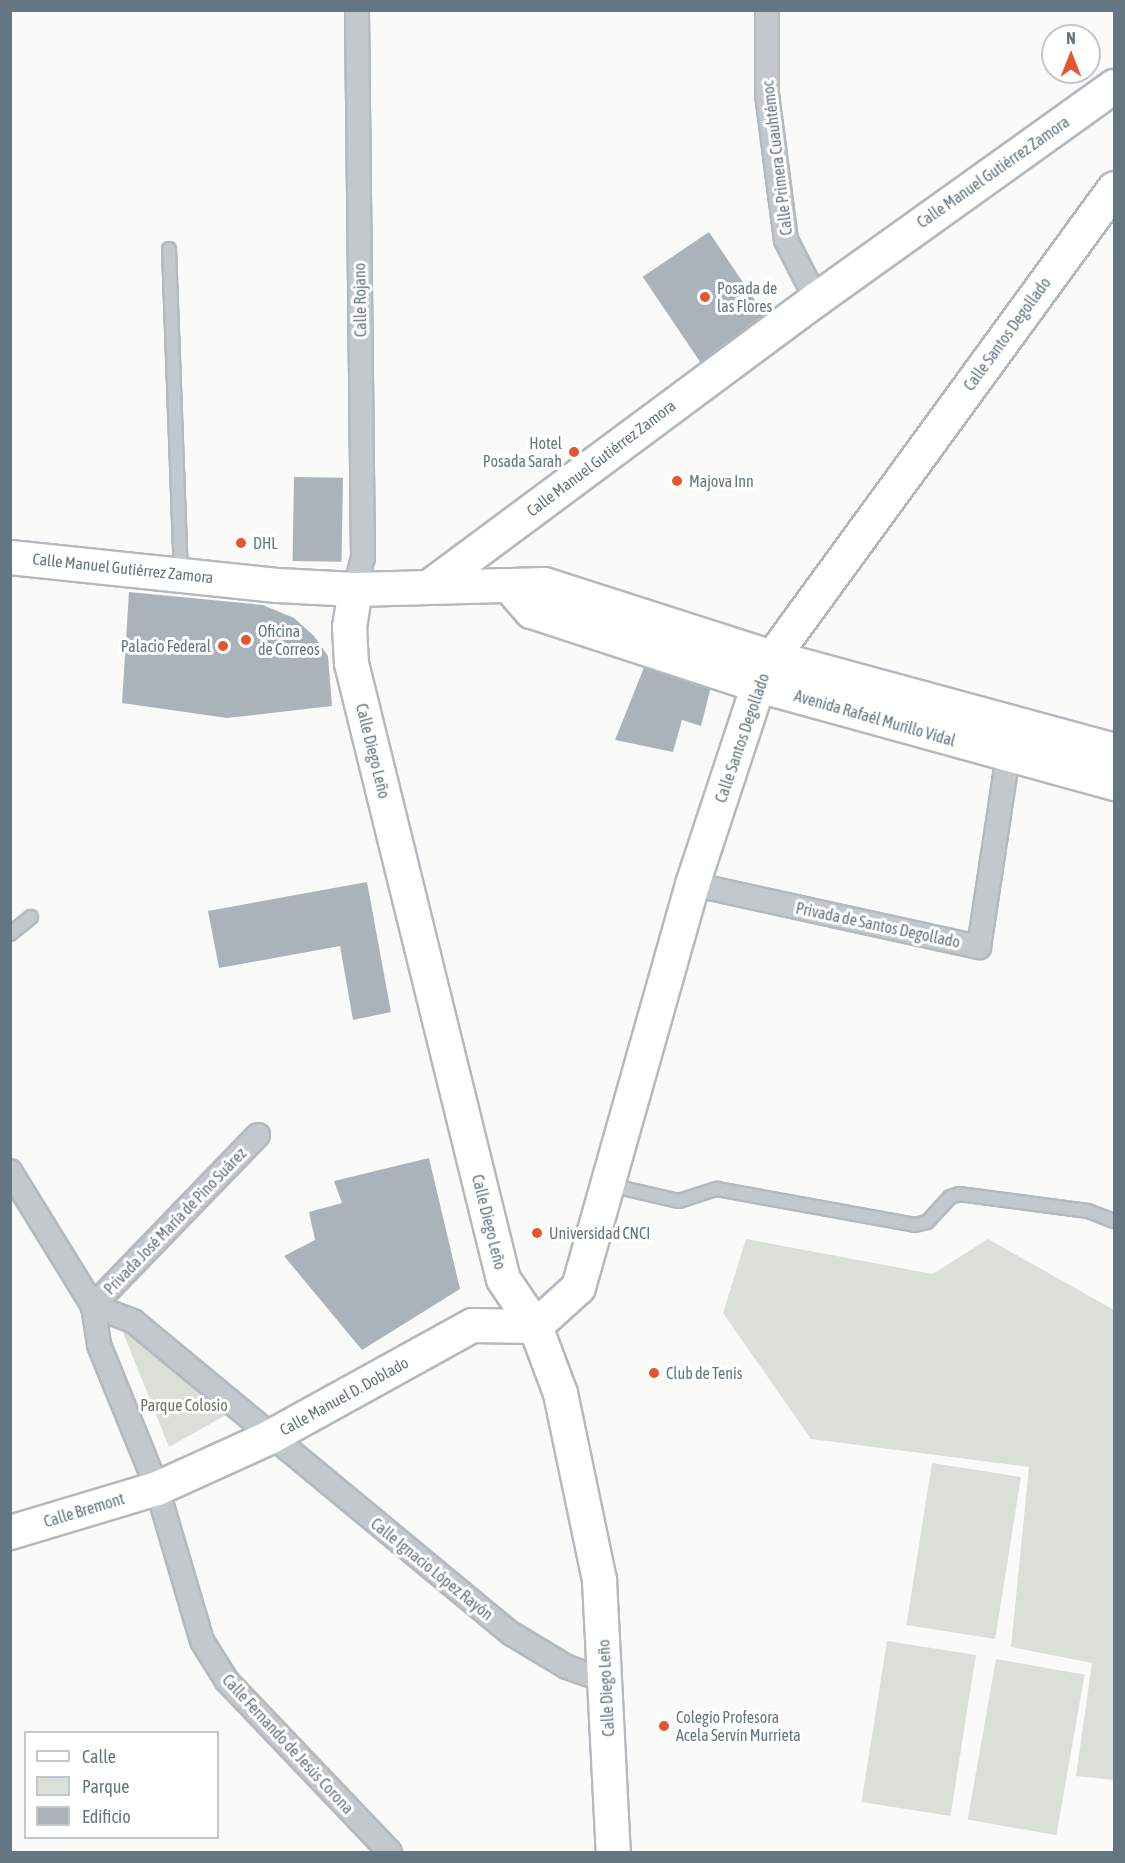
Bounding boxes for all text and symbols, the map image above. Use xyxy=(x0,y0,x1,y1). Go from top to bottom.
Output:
north arrow xyxy=(1041,24,1101,84)
text: N xyxy=(1066,29,1076,47)
street label: Calle Primera Cuauhtémoc xyxy=(758,79,796,237)
street label: Calle Manuel Gutiérrez Zamora xyxy=(913,112,1073,232)
street label: Calle Rojano xyxy=(350,263,370,337)
street label: Calle Santos Degollado xyxy=(959,274,1055,394)
place label: Posada de las Flores xyxy=(717,278,777,316)
marker: Posada de las Flores xyxy=(698,290,712,304)
street label: Calle Manuel Gutiérrez Zamora xyxy=(523,396,679,520)
place label: Hotel Posada Sarah xyxy=(483,433,562,471)
marker: Hotel Posada Sarah xyxy=(567,445,581,459)
place label: Majova Inn xyxy=(689,471,754,491)
marker: Majova Inn xyxy=(670,474,684,488)
place label: DHL xyxy=(253,533,277,553)
marker: DHL xyxy=(234,536,248,550)
street label: Calle Manuel Gutiérrez Zamora xyxy=(32,549,214,587)
place label: Oficina de Correos xyxy=(258,621,320,659)
marker: Oficina de Correos xyxy=(239,633,253,647)
place label: Palacio Federal xyxy=(121,636,211,656)
marker: Palacio Federal xyxy=(216,639,230,653)
street label: Calle Santos Degollado xyxy=(711,671,773,805)
street label: Avenida Rafaél Murillo Vidal xyxy=(792,686,958,750)
street label: Calle Diego Leño xyxy=(352,701,394,801)
street label: Privada de Santos Degollado xyxy=(794,898,962,952)
street label: Privada José María de Pino Suárez xyxy=(100,1144,250,1298)
street label: Calle Diego Leño xyxy=(468,1172,510,1272)
place label: Universidad CNCI xyxy=(549,1223,650,1243)
marker: Universidad CNCI xyxy=(530,1226,544,1240)
street label: Calle Manuel D. Doblado xyxy=(276,1353,412,1439)
place label: Club de Tenis xyxy=(666,1363,742,1383)
marker: Club de Tenis xyxy=(647,1366,661,1380)
park label: Parque Colosio xyxy=(140,1395,228,1415)
street label: Calle Bremont xyxy=(41,1489,127,1531)
street label: Calle Ignacio López Rayón xyxy=(367,1514,497,1624)
street label: Calle Diego Leño xyxy=(594,1639,618,1737)
street label: Calle Fernando de Jesús Corona xyxy=(218,1670,358,1818)
place label: Colegio Profesora Acela Servín Murrieta xyxy=(676,1707,801,1745)
marker: Colegio Profesora Acela Servín Murrieta xyxy=(657,1719,671,1733)
legend xyxy=(24,1731,219,1839)
text: Calle xyxy=(82,1746,116,1767)
text: Parque xyxy=(82,1776,130,1797)
text: Edificio xyxy=(82,1806,131,1827)

